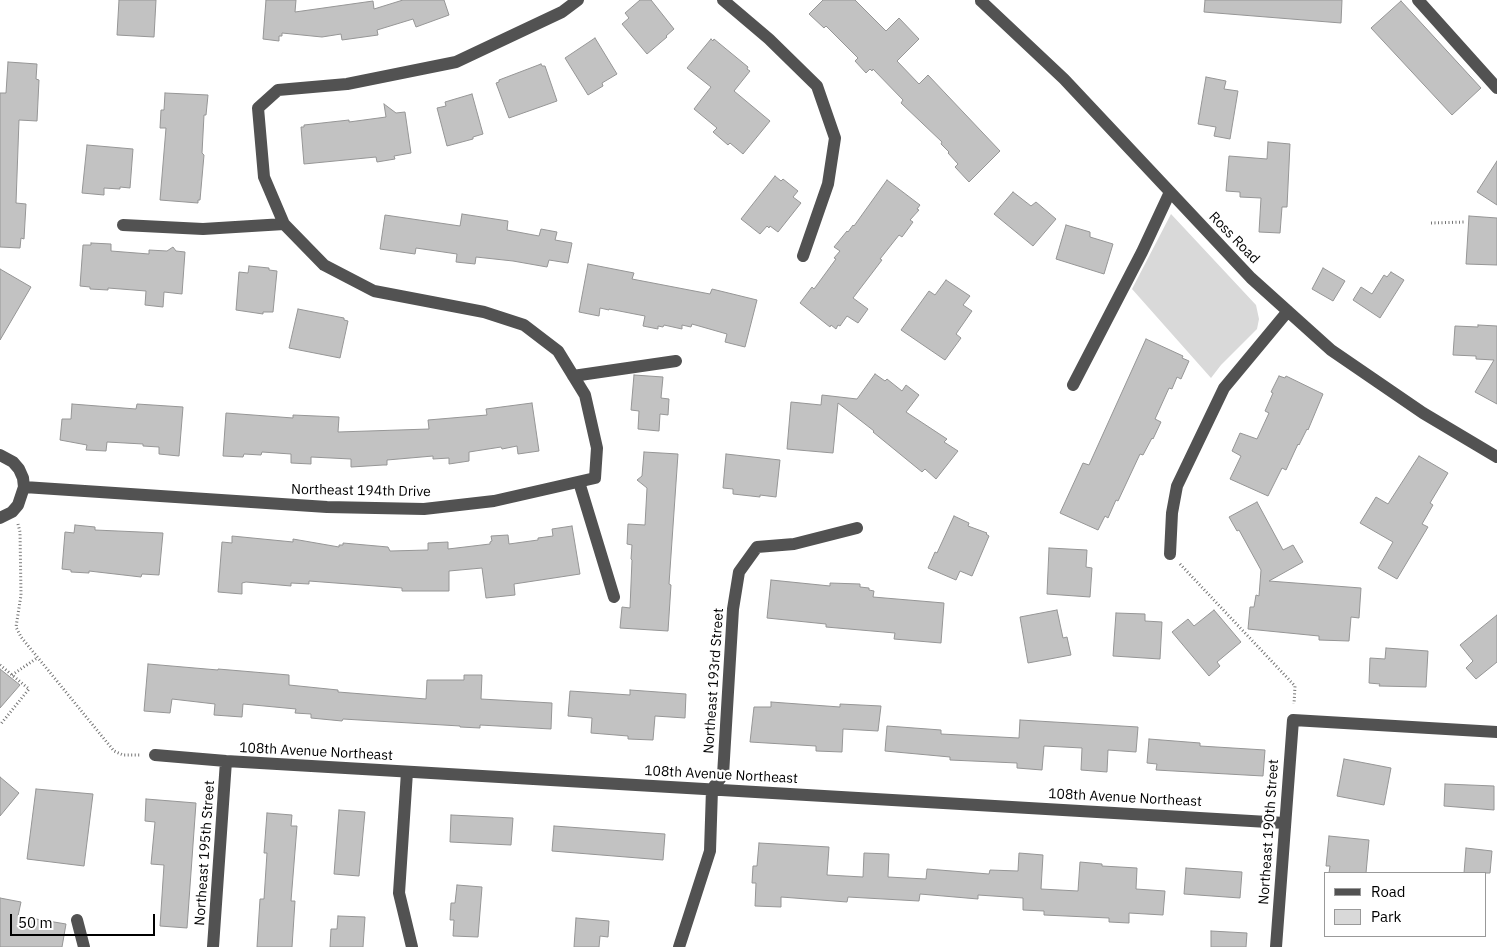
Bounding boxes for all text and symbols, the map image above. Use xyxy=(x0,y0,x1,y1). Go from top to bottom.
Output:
street label: Ross Road xyxy=(1205,209,1263,267)
street label: Northeast 194th Drive xyxy=(291,481,431,501)
street label: Northeast 193rd Street xyxy=(701,608,727,754)
street label: 108th Avenue Northeast xyxy=(239,740,393,764)
street label: Northeast 190th Street xyxy=(1256,759,1282,905)
street label: 108th Avenue Northeast xyxy=(644,763,798,787)
street label: Northeast 195th Street xyxy=(192,780,218,926)
street label: 108th Avenue Northeast xyxy=(1048,786,1202,810)
legend xyxy=(1324,872,1487,937)
text: Road xyxy=(1371,882,1406,901)
scale bar xyxy=(12,904,158,936)
text: Park xyxy=(1371,907,1401,926)
text: 50 m xyxy=(18,913,53,932)

